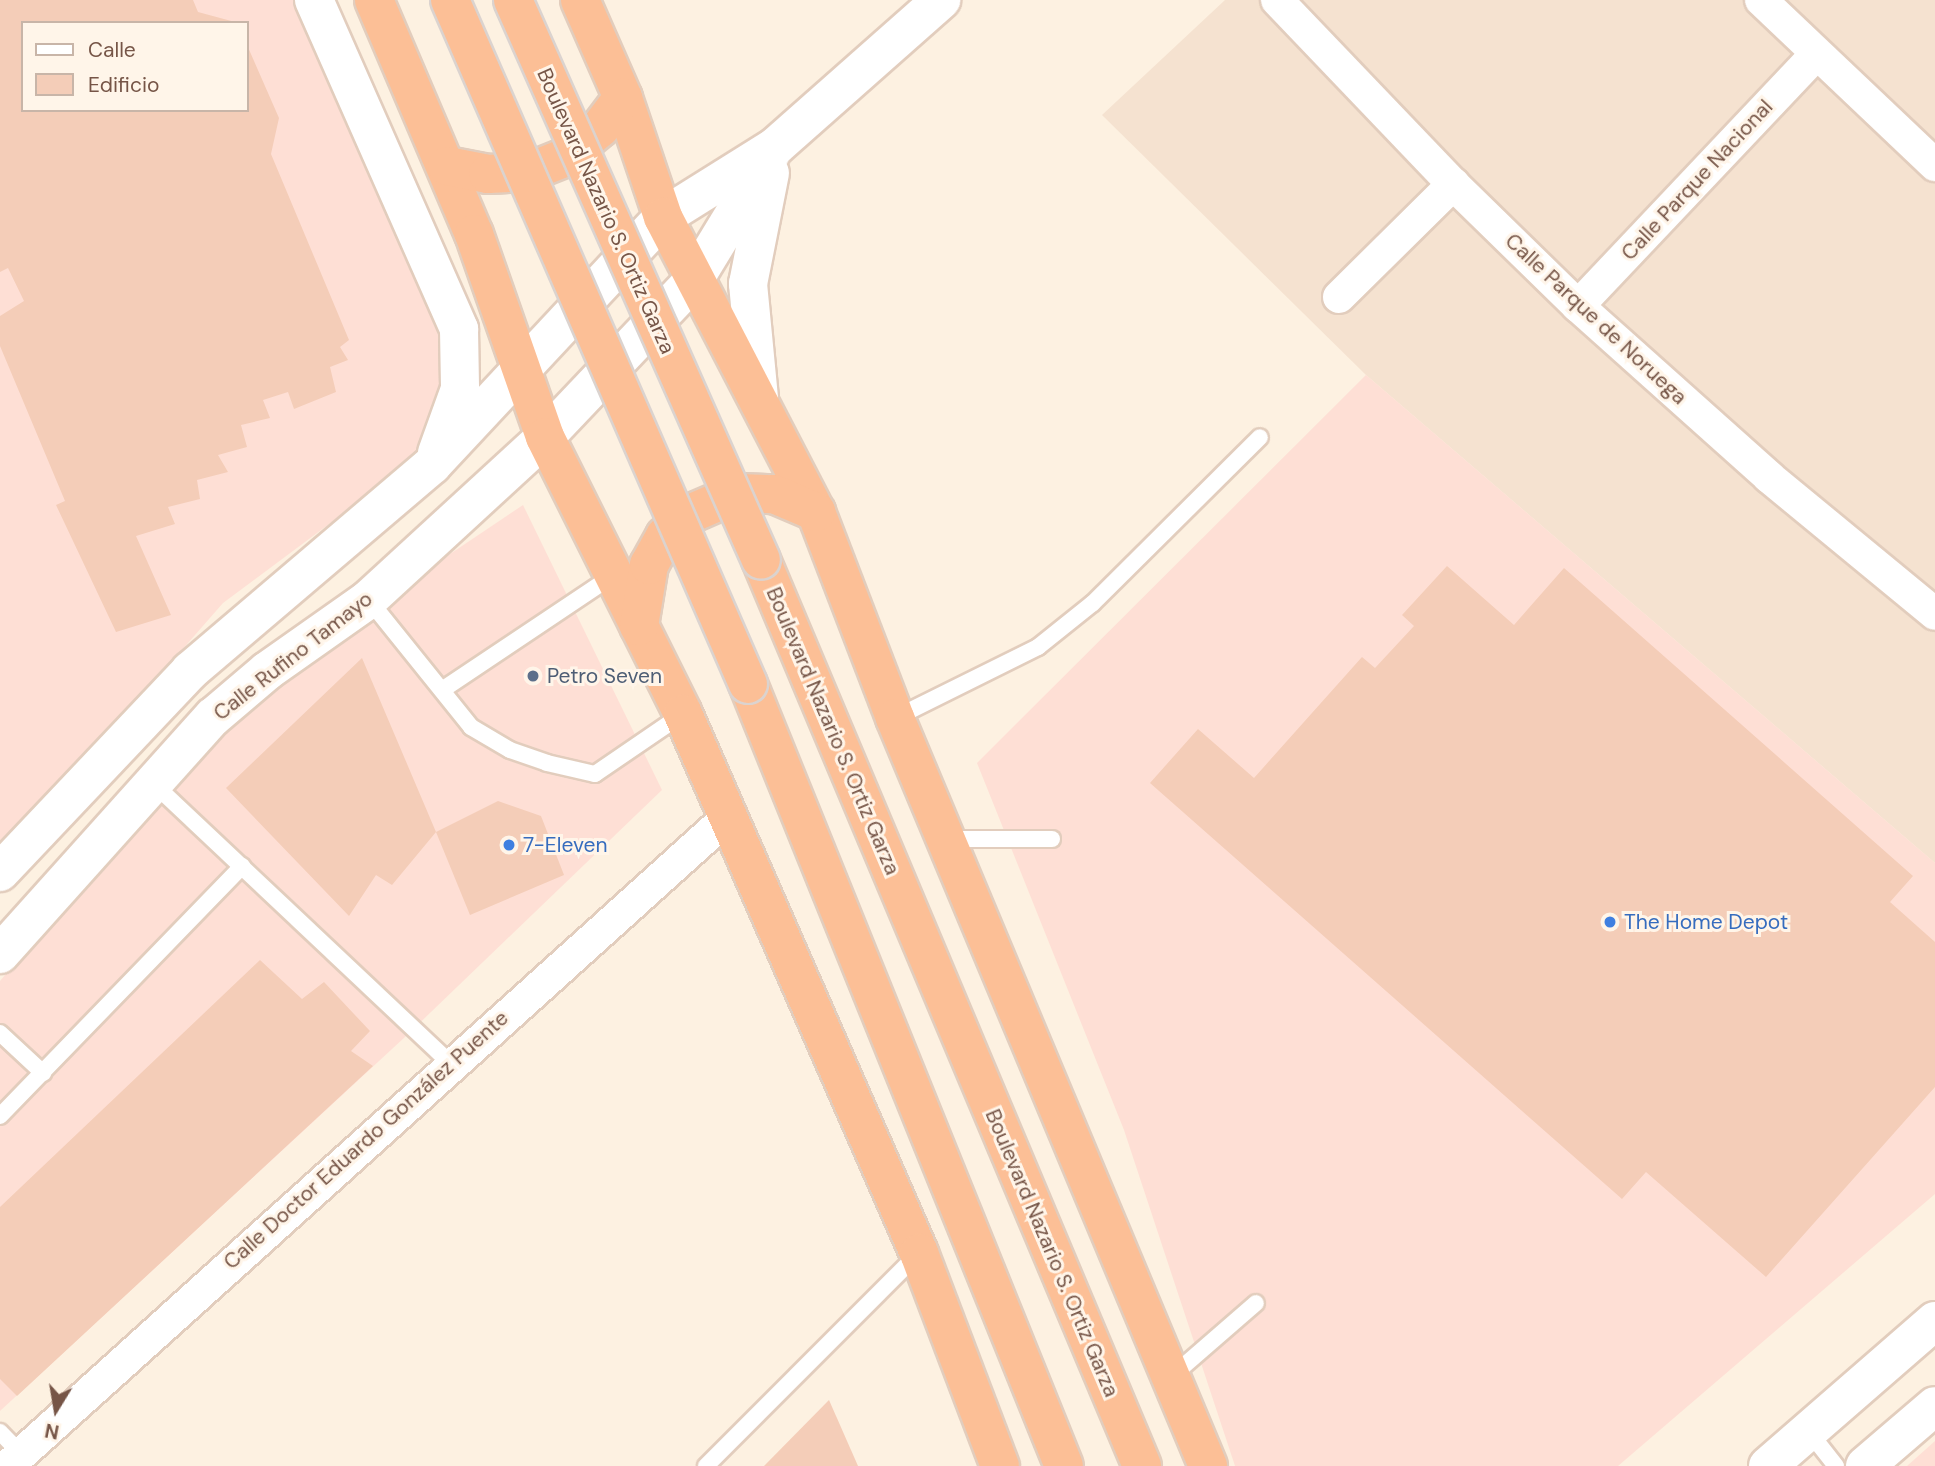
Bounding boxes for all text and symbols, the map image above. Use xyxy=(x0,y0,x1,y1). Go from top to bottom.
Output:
legend xyxy=(21,21,248,112)
text: Calle xyxy=(88,36,136,64)
street label: Boulevard Nazario S. Ortiz Garza xyxy=(531,64,681,358)
text: Edificio xyxy=(88,71,159,99)
street label: Calle Parque Nacional xyxy=(1616,95,1778,265)
street label: Calle Parque de Noruega xyxy=(1500,228,1692,410)
street label: Boulevard Nazario S. Ortiz Garza xyxy=(761,583,905,879)
street label: Calle Rufino Tamayo xyxy=(209,586,377,726)
place label: Petro Seven xyxy=(547,663,662,689)
marker: Petro Seven xyxy=(525,668,541,684)
place label: 7-Eleven xyxy=(523,832,607,858)
marker: 7-Eleven xyxy=(501,837,517,853)
place label: The Home Depot xyxy=(1624,909,1788,935)
marker: The Home Depot xyxy=(1602,914,1618,930)
street label: Calle Doctor Eduardo González Puente xyxy=(219,1005,513,1275)
street label: Boulevard Nazario S. Ortiz Garza xyxy=(980,1105,1124,1401)
north arrow xyxy=(21,1375,91,1445)
text: N xyxy=(43,1418,61,1445)

